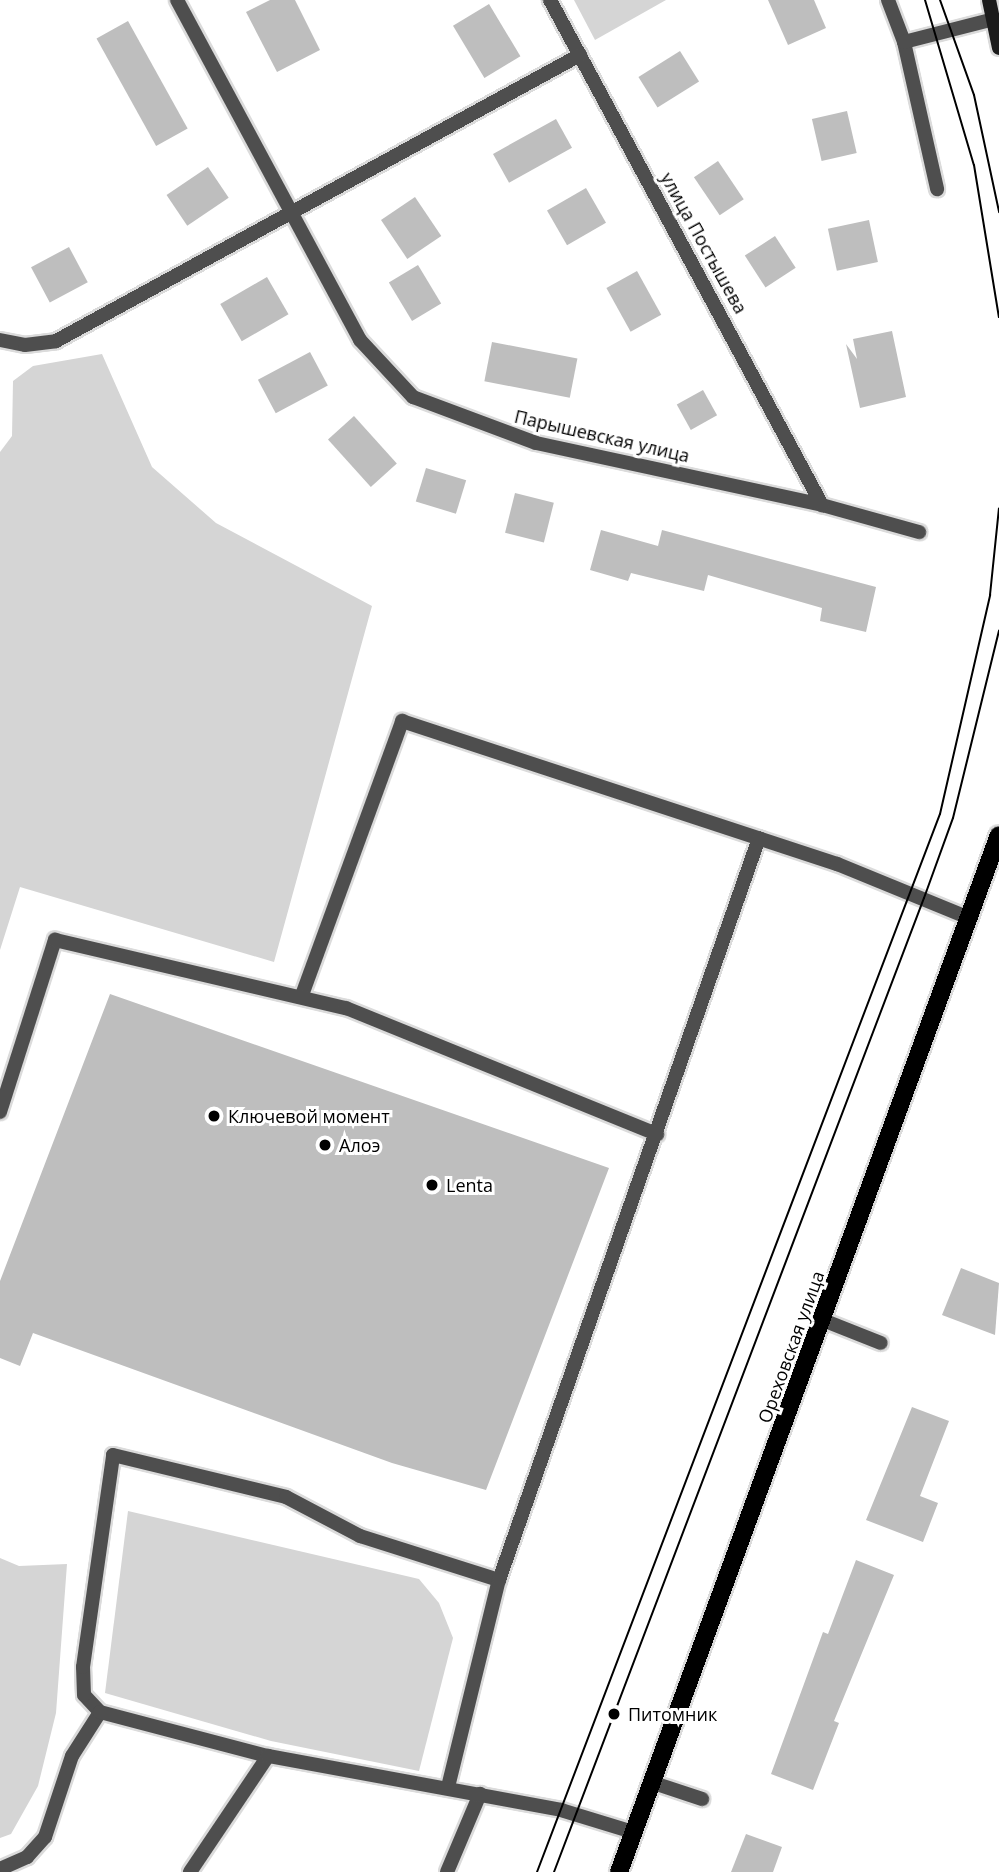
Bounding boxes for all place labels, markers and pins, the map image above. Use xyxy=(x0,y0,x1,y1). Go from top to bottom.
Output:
place label: Ключевой момент xyxy=(228,1105,390,1127)
marker: Ключевой момент xyxy=(206,1108,222,1124)
place label: Алоэ xyxy=(339,1134,380,1156)
marker: Алоэ xyxy=(317,1137,333,1153)
place label: Lenta xyxy=(446,1174,493,1196)
marker: Lenta xyxy=(424,1177,440,1193)
place label: Питомник xyxy=(628,1703,717,1725)
marker: Питомник xyxy=(606,1706,622,1722)

